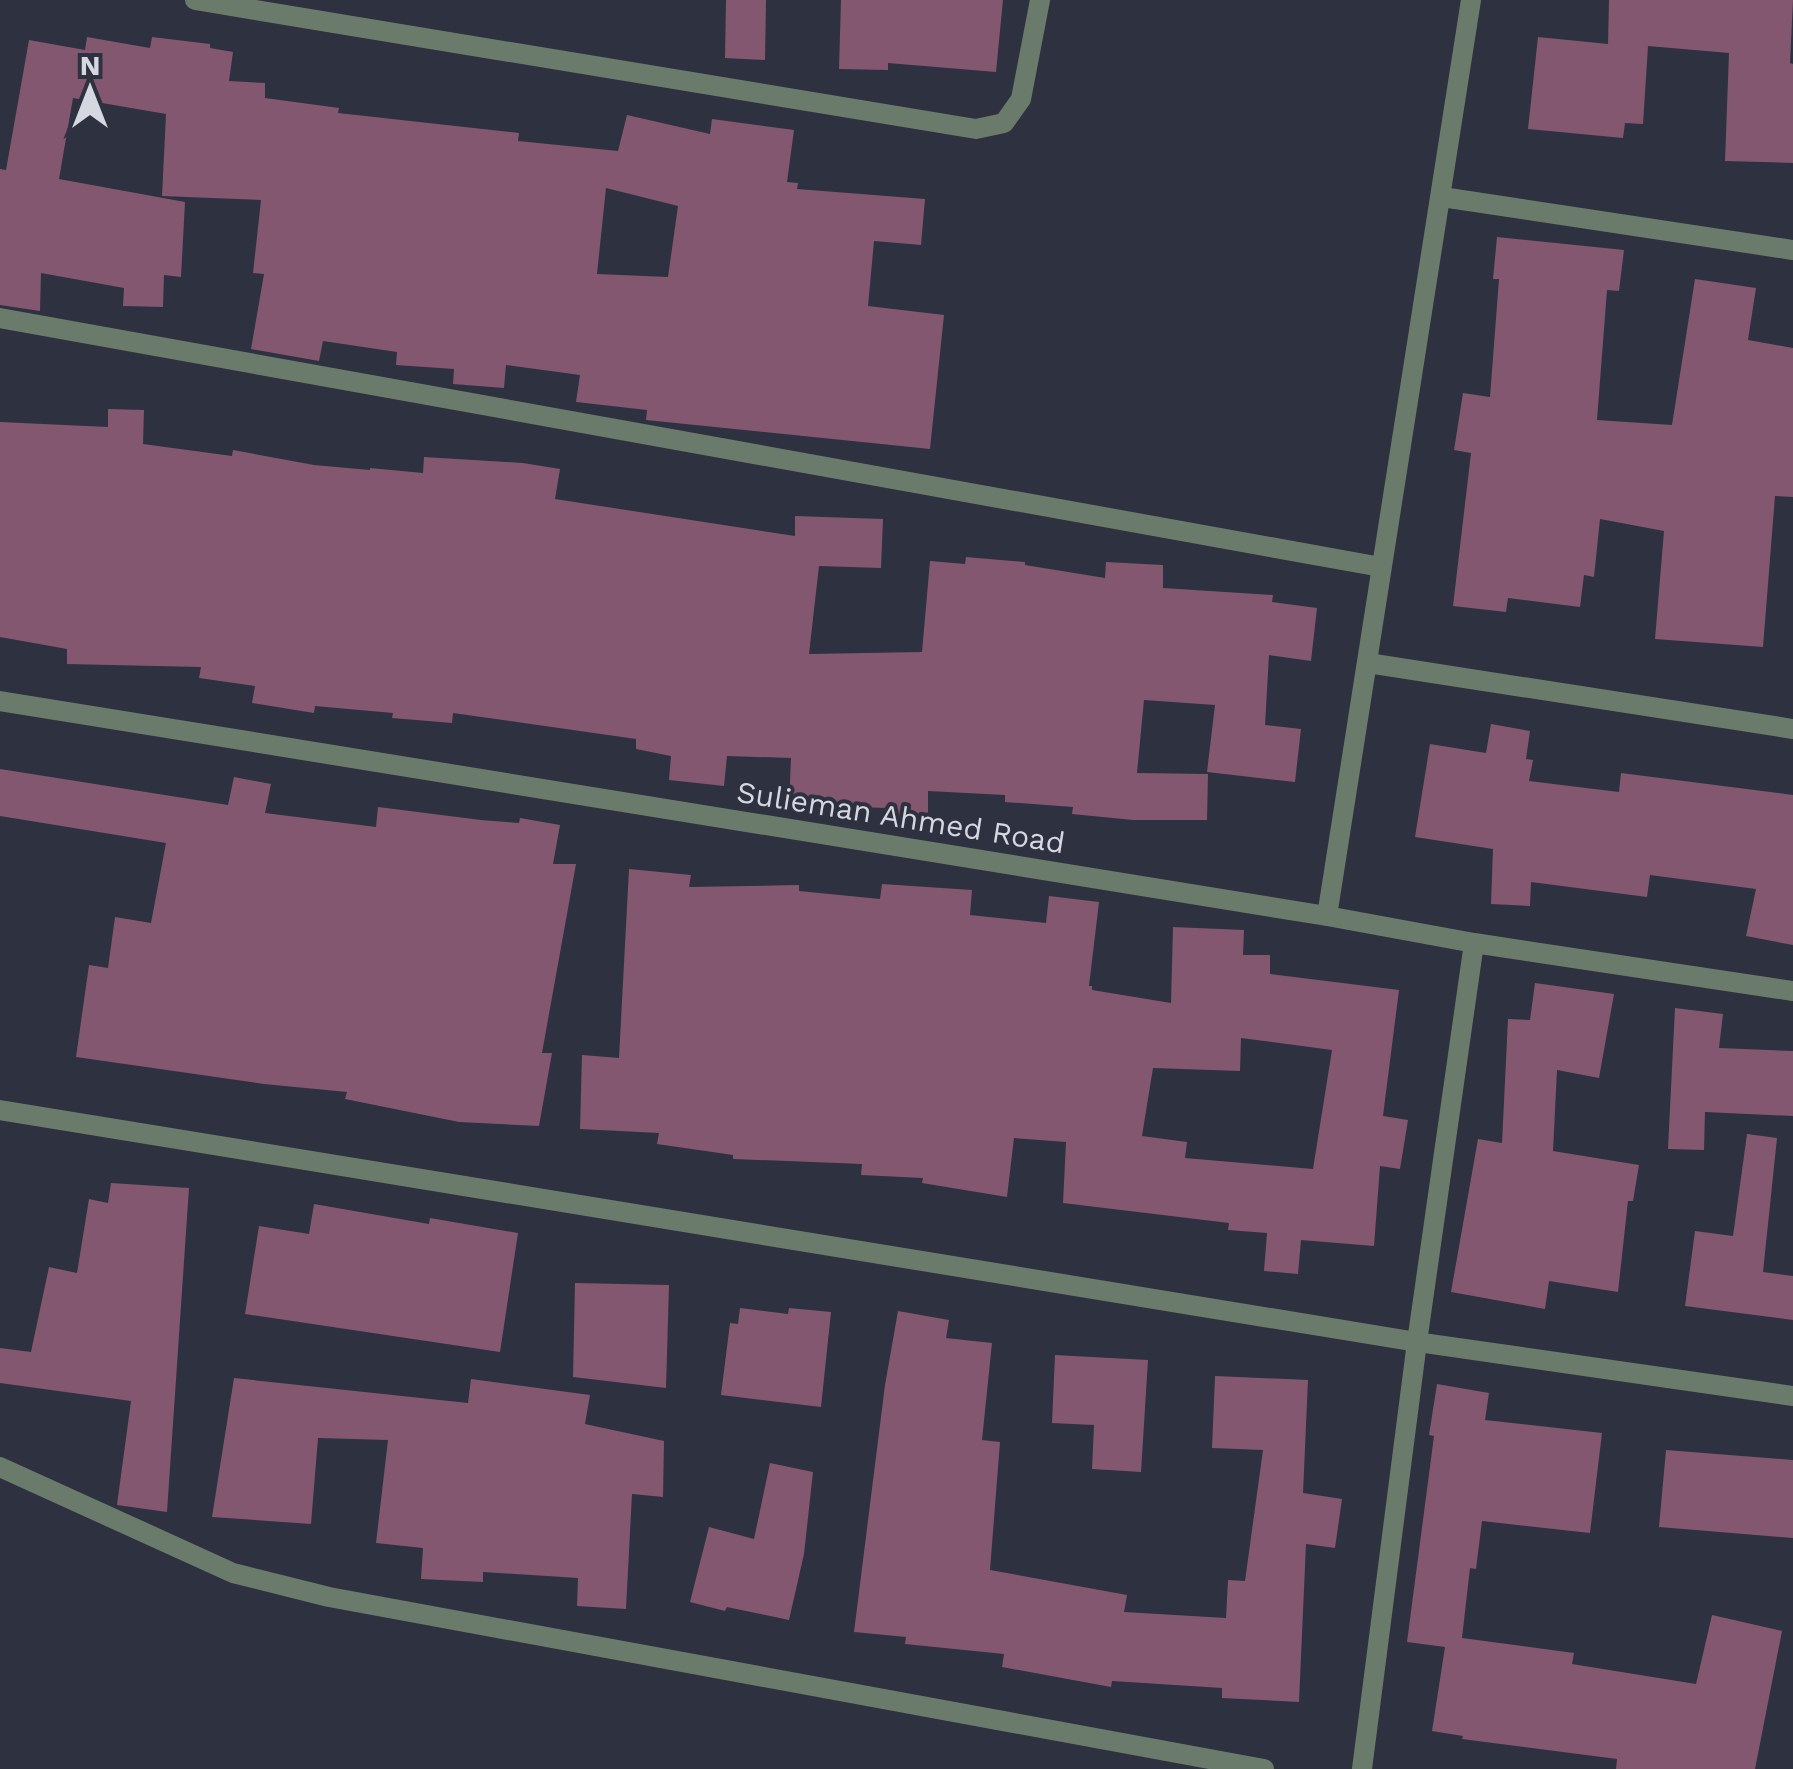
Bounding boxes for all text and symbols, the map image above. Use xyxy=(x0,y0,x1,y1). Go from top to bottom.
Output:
north arrow xyxy=(40,40,140,140)
text: N xyxy=(80,49,100,82)
street label: Sulieman Ahmed Road xyxy=(734,774,1068,860)

